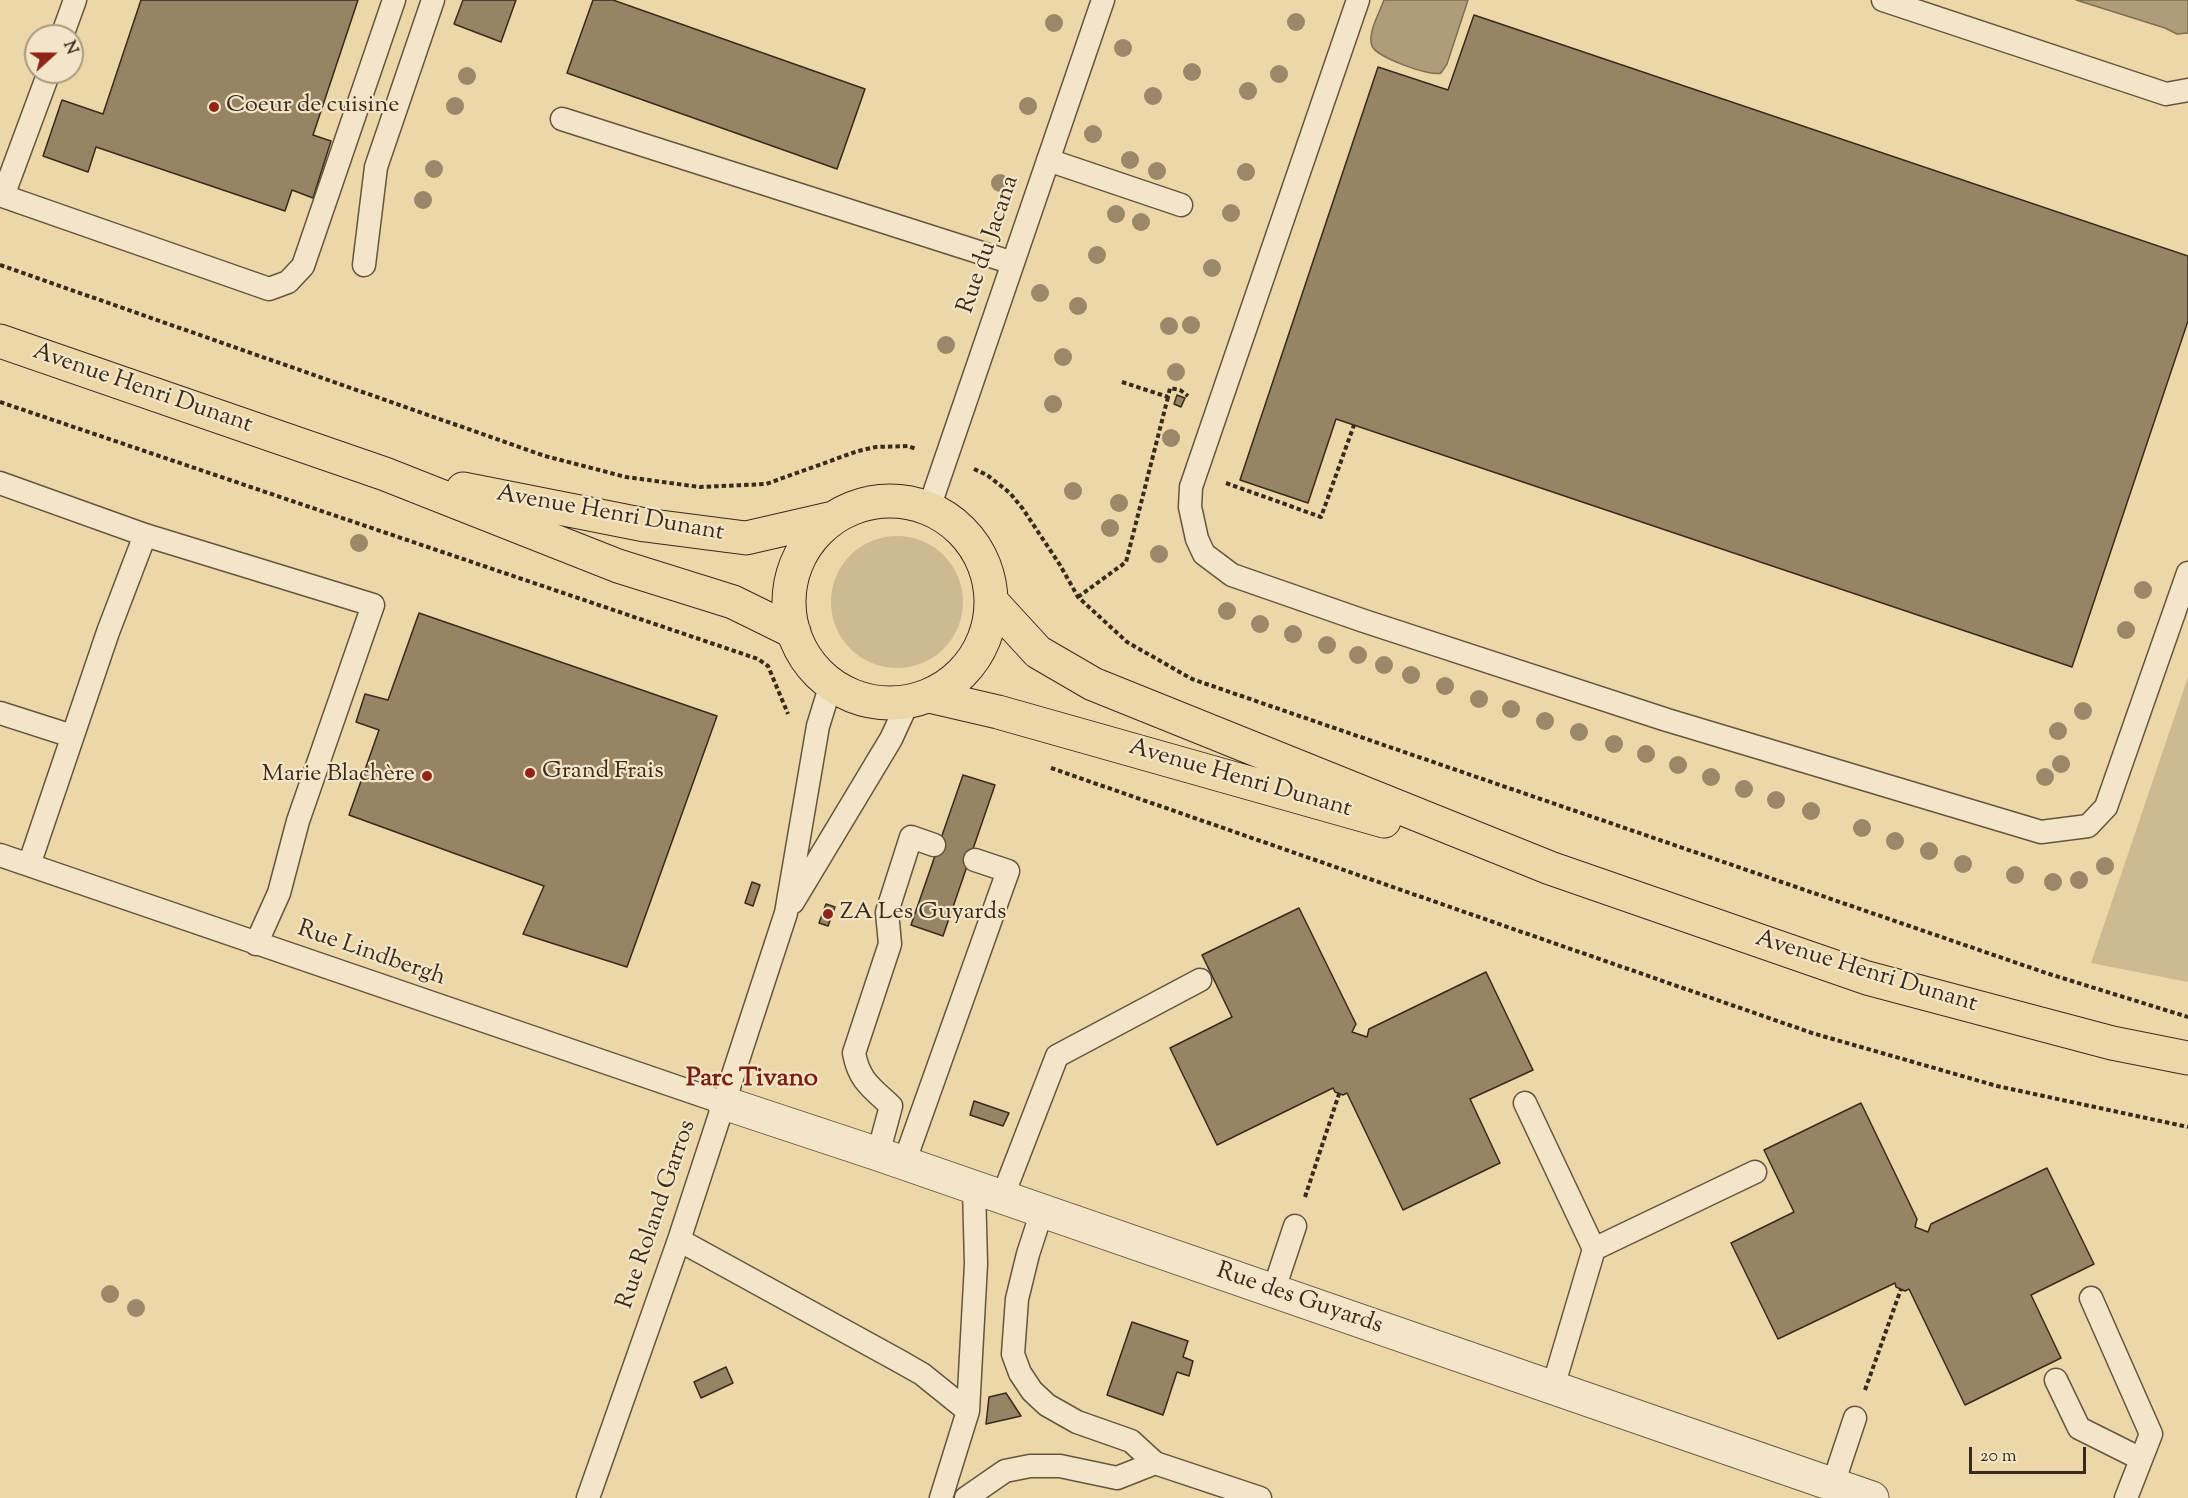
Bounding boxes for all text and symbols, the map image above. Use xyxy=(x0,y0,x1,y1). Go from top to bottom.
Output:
north arrow xyxy=(24,24,84,84)
text: N xyxy=(56,38,82,58)
place label: Coeur de cuisine xyxy=(226,93,399,121)
marker: Coeur de cuisine xyxy=(207,100,221,114)
street label: Rue du Jacana xyxy=(953,172,1027,318)
street label: Avenue Henri Dunant xyxy=(28,339,256,441)
street label: Avenue Henri Dunant xyxy=(494,481,726,549)
street label: Avenue Henri Dunant xyxy=(1125,734,1355,826)
place label: Grand Frais xyxy=(542,759,664,787)
place label: Marie Blachère xyxy=(262,762,415,790)
marker: Grand Frais xyxy=(523,766,537,780)
marker: Marie Blachère xyxy=(420,769,434,783)
place label: ZA Les Guyards xyxy=(840,900,1006,928)
marker: ZA Les Guyards xyxy=(821,907,835,921)
street label: Rue Lindbergh xyxy=(293,916,449,994)
street label: Avenue Henri Dunant xyxy=(1752,926,1980,1020)
district label: Parc Tivano xyxy=(686,1065,818,1097)
street label: Rue Roland Garros xyxy=(612,1117,704,1313)
street label: Rue des Guyards xyxy=(1212,1258,1386,1342)
scale bar xyxy=(1972,1435,2089,1473)
text: 20 m xyxy=(1980,1444,2017,1470)

